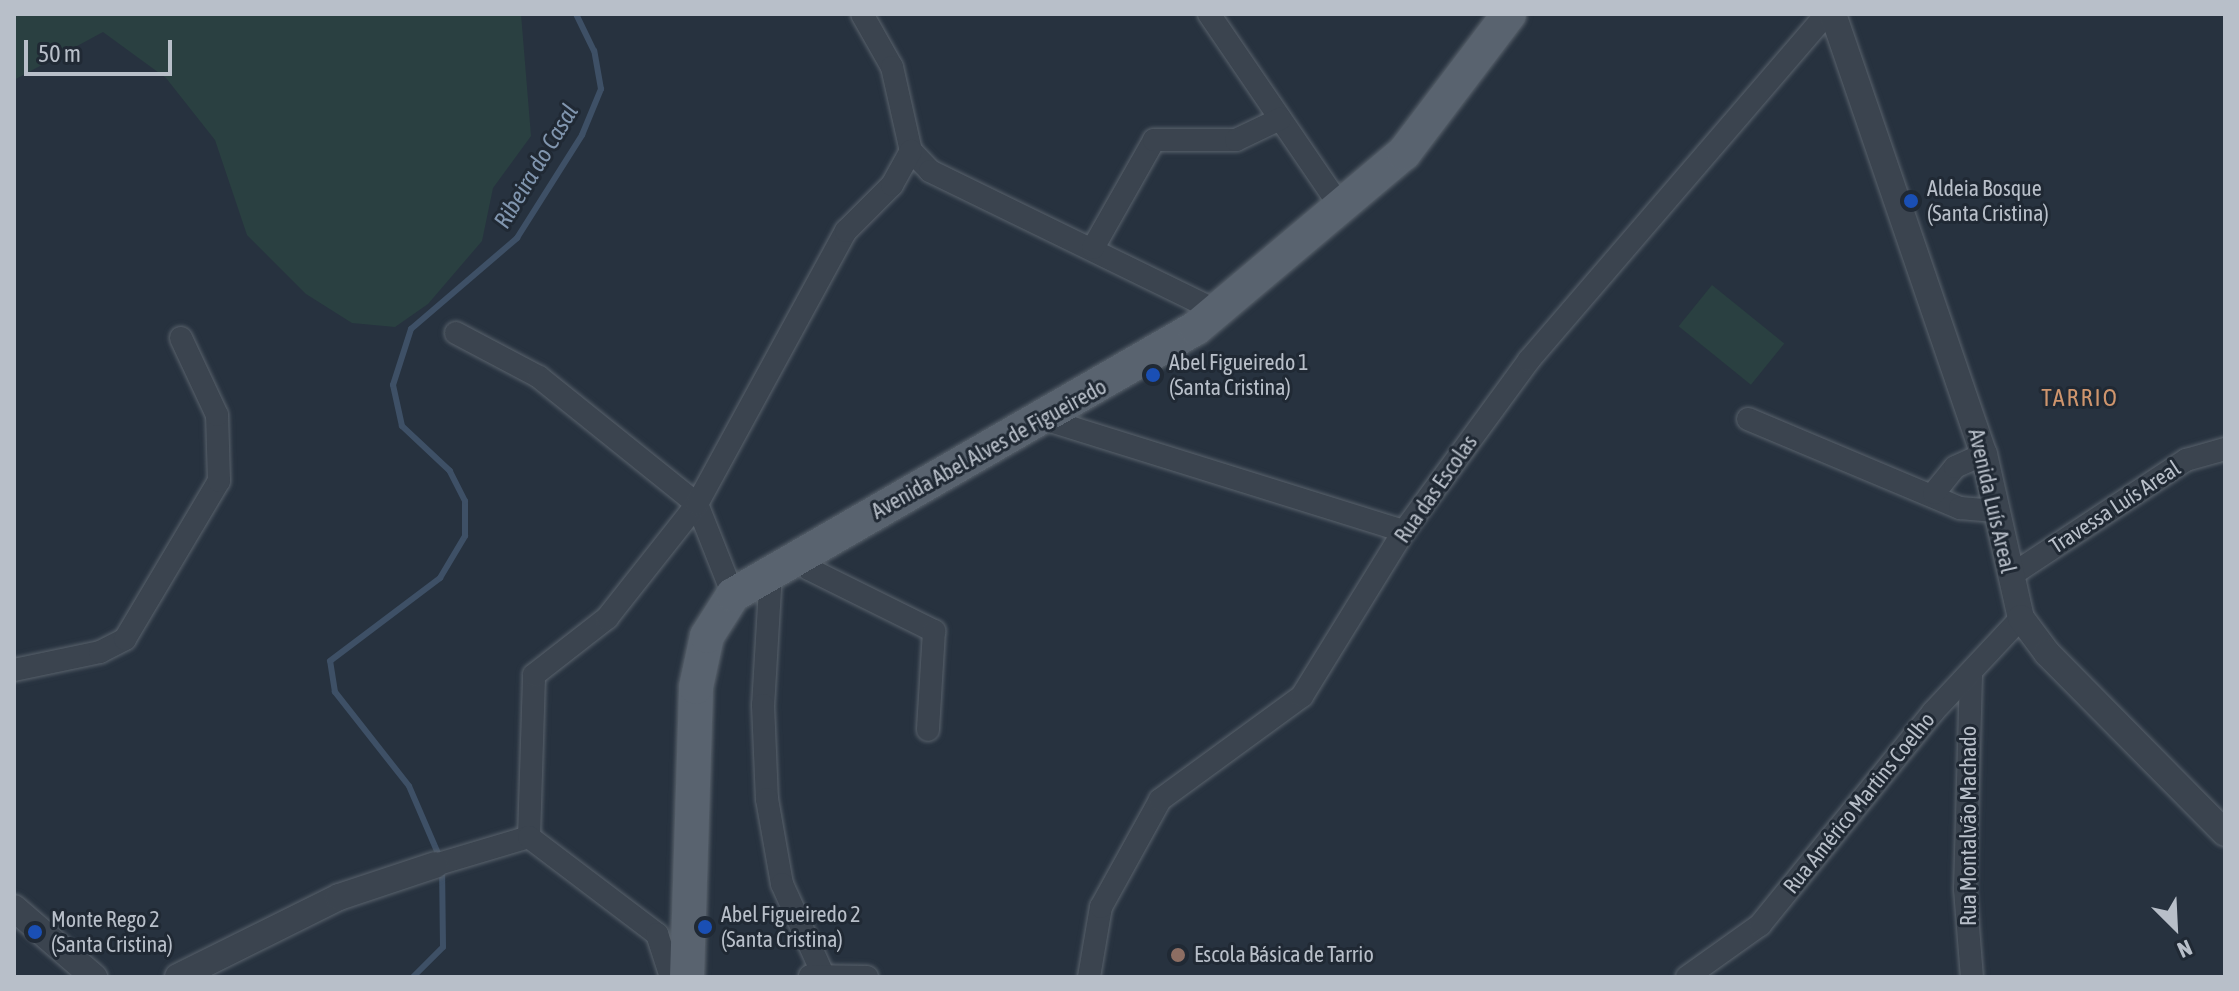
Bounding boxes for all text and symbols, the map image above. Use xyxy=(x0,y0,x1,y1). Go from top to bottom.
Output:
scale bar xyxy=(28,24,176,74)
text: 50 m xyxy=(38,40,81,67)
water label: Ribeira do Casal xyxy=(488,99,584,233)
place label: Aldeia Bosque (Santa Cristina) xyxy=(1927,175,2049,226)
marker: Aldeia Bosque (Santa Cristina) xyxy=(1902,192,1920,210)
place label: Abel Figueiredo 1 (Santa Cristina) xyxy=(1169,349,1309,400)
marker: Abel Figueiredo 1 (Santa Cristina) xyxy=(1144,366,1162,384)
street label: Avenida Abel Alves de Figueiredo xyxy=(867,373,1111,525)
district label: TARRIO xyxy=(2041,384,2119,412)
street label: Avenida Luís Areal xyxy=(1963,426,2021,576)
street label: Rua das Escolas xyxy=(1389,430,1483,548)
street label: Travessa Luís Areal xyxy=(2045,455,2185,559)
street label: Rua Américo Martins Coelho xyxy=(1778,707,1940,899)
street label: Rua Montalvão Machado xyxy=(1956,726,1982,926)
north arrow xyxy=(2135,887,2215,967)
place label: Abel Figueiredo 2 (Santa Cristina) xyxy=(721,901,861,952)
place label: Monte Rego 2 (Santa Cristina) xyxy=(51,906,173,958)
marker: Abel Figueiredo 2 (Santa Cristina) xyxy=(696,918,714,936)
marker: Monte Rego 2 (Santa Cristina) xyxy=(26,923,44,941)
text: N xyxy=(2174,934,2196,963)
place label: Escola Básica de Tarrio xyxy=(1194,942,1374,968)
marker: Escola Básica de Tarrio xyxy=(1169,946,1187,964)

